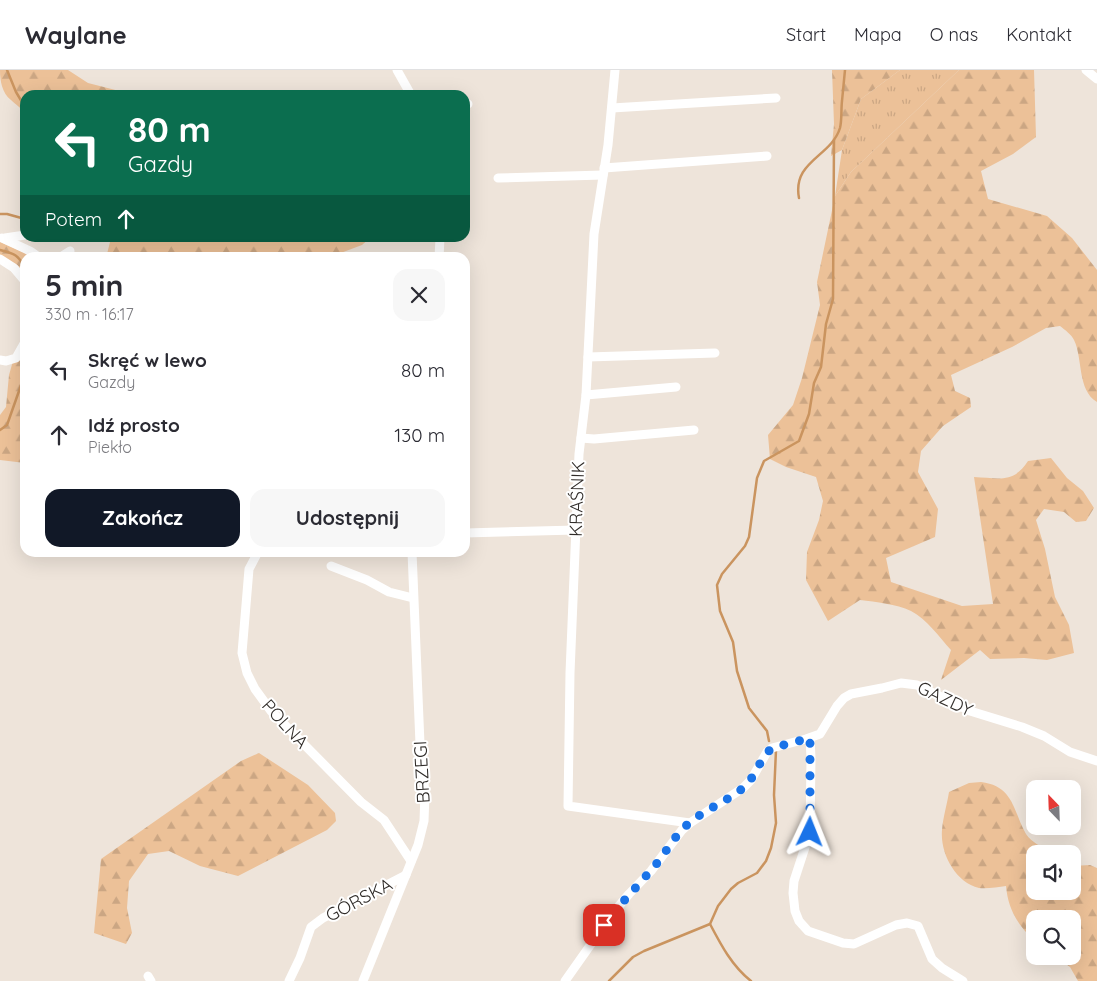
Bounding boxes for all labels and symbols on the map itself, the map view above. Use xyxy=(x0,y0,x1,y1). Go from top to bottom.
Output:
street label: KRAŚNIK xyxy=(564,461,589,537)
street label: GAZDY xyxy=(914,676,976,721)
street label: POLNA xyxy=(257,694,314,753)
street label: BRZEGI xyxy=(408,740,435,804)
north arrow xyxy=(1026,780,1081,835)
position arrow xyxy=(783,805,835,857)
street label: GÓRSKA xyxy=(321,872,396,927)
pin xyxy=(583,904,625,946)

